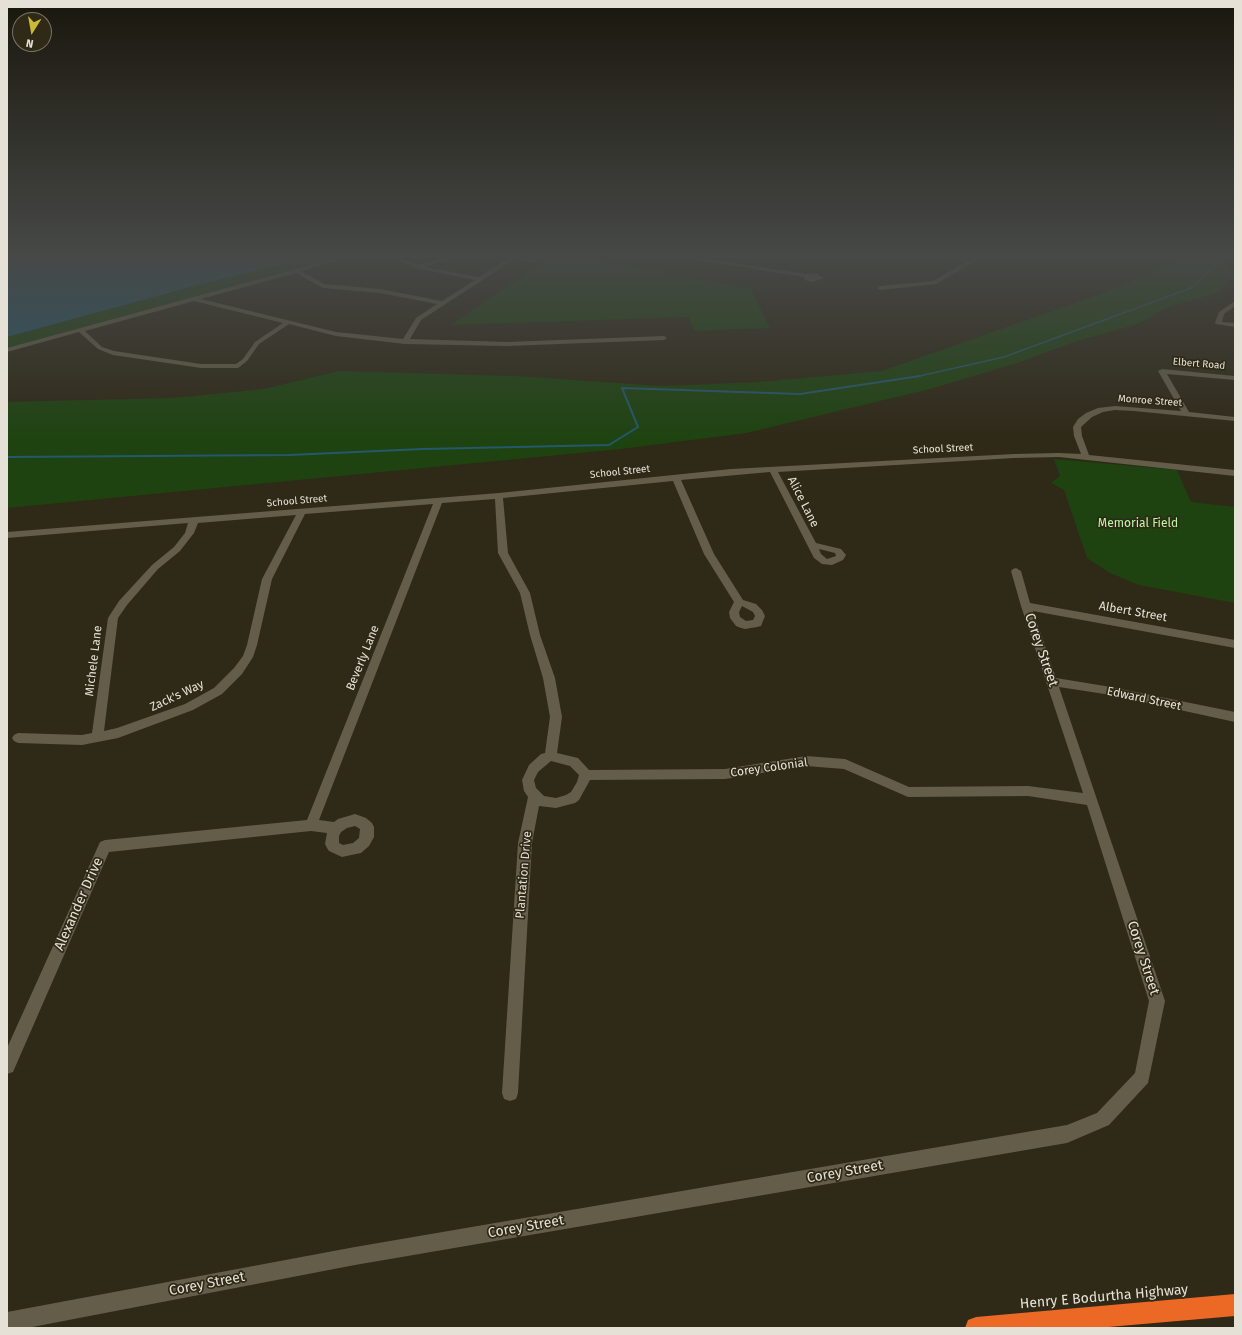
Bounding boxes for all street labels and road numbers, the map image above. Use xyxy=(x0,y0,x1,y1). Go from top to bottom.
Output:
street label: Elbert Road xyxy=(1172,356,1226,372)
street label: Monroe Street xyxy=(1118,393,1182,409)
street label: School Street xyxy=(912,441,974,457)
street label: School Street xyxy=(589,463,651,481)
street label: Alice Lane xyxy=(784,474,822,530)
street label: School Street xyxy=(266,492,328,510)
street label: Albert Street xyxy=(1098,599,1168,625)
street label: Corey Street xyxy=(1021,611,1061,689)
street label: Beverly Lane xyxy=(343,623,383,693)
street label: Michele Lane xyxy=(83,625,105,697)
street label: Zack's Way xyxy=(148,677,206,715)
street label: Edward Street xyxy=(1106,684,1182,714)
street label: Corey Colonial xyxy=(730,755,808,781)
street label: Plantation Drive xyxy=(513,831,535,919)
street label: Alexander Drive xyxy=(51,855,107,953)
street label: Corey Street xyxy=(1123,919,1163,997)
street label: Corey Street xyxy=(806,1157,884,1187)
street label: Corey Street xyxy=(487,1212,565,1242)
street label: Corey Street xyxy=(168,1268,246,1300)
street label: Henry E Bodurtha Highway xyxy=(1019,1281,1189,1313)

